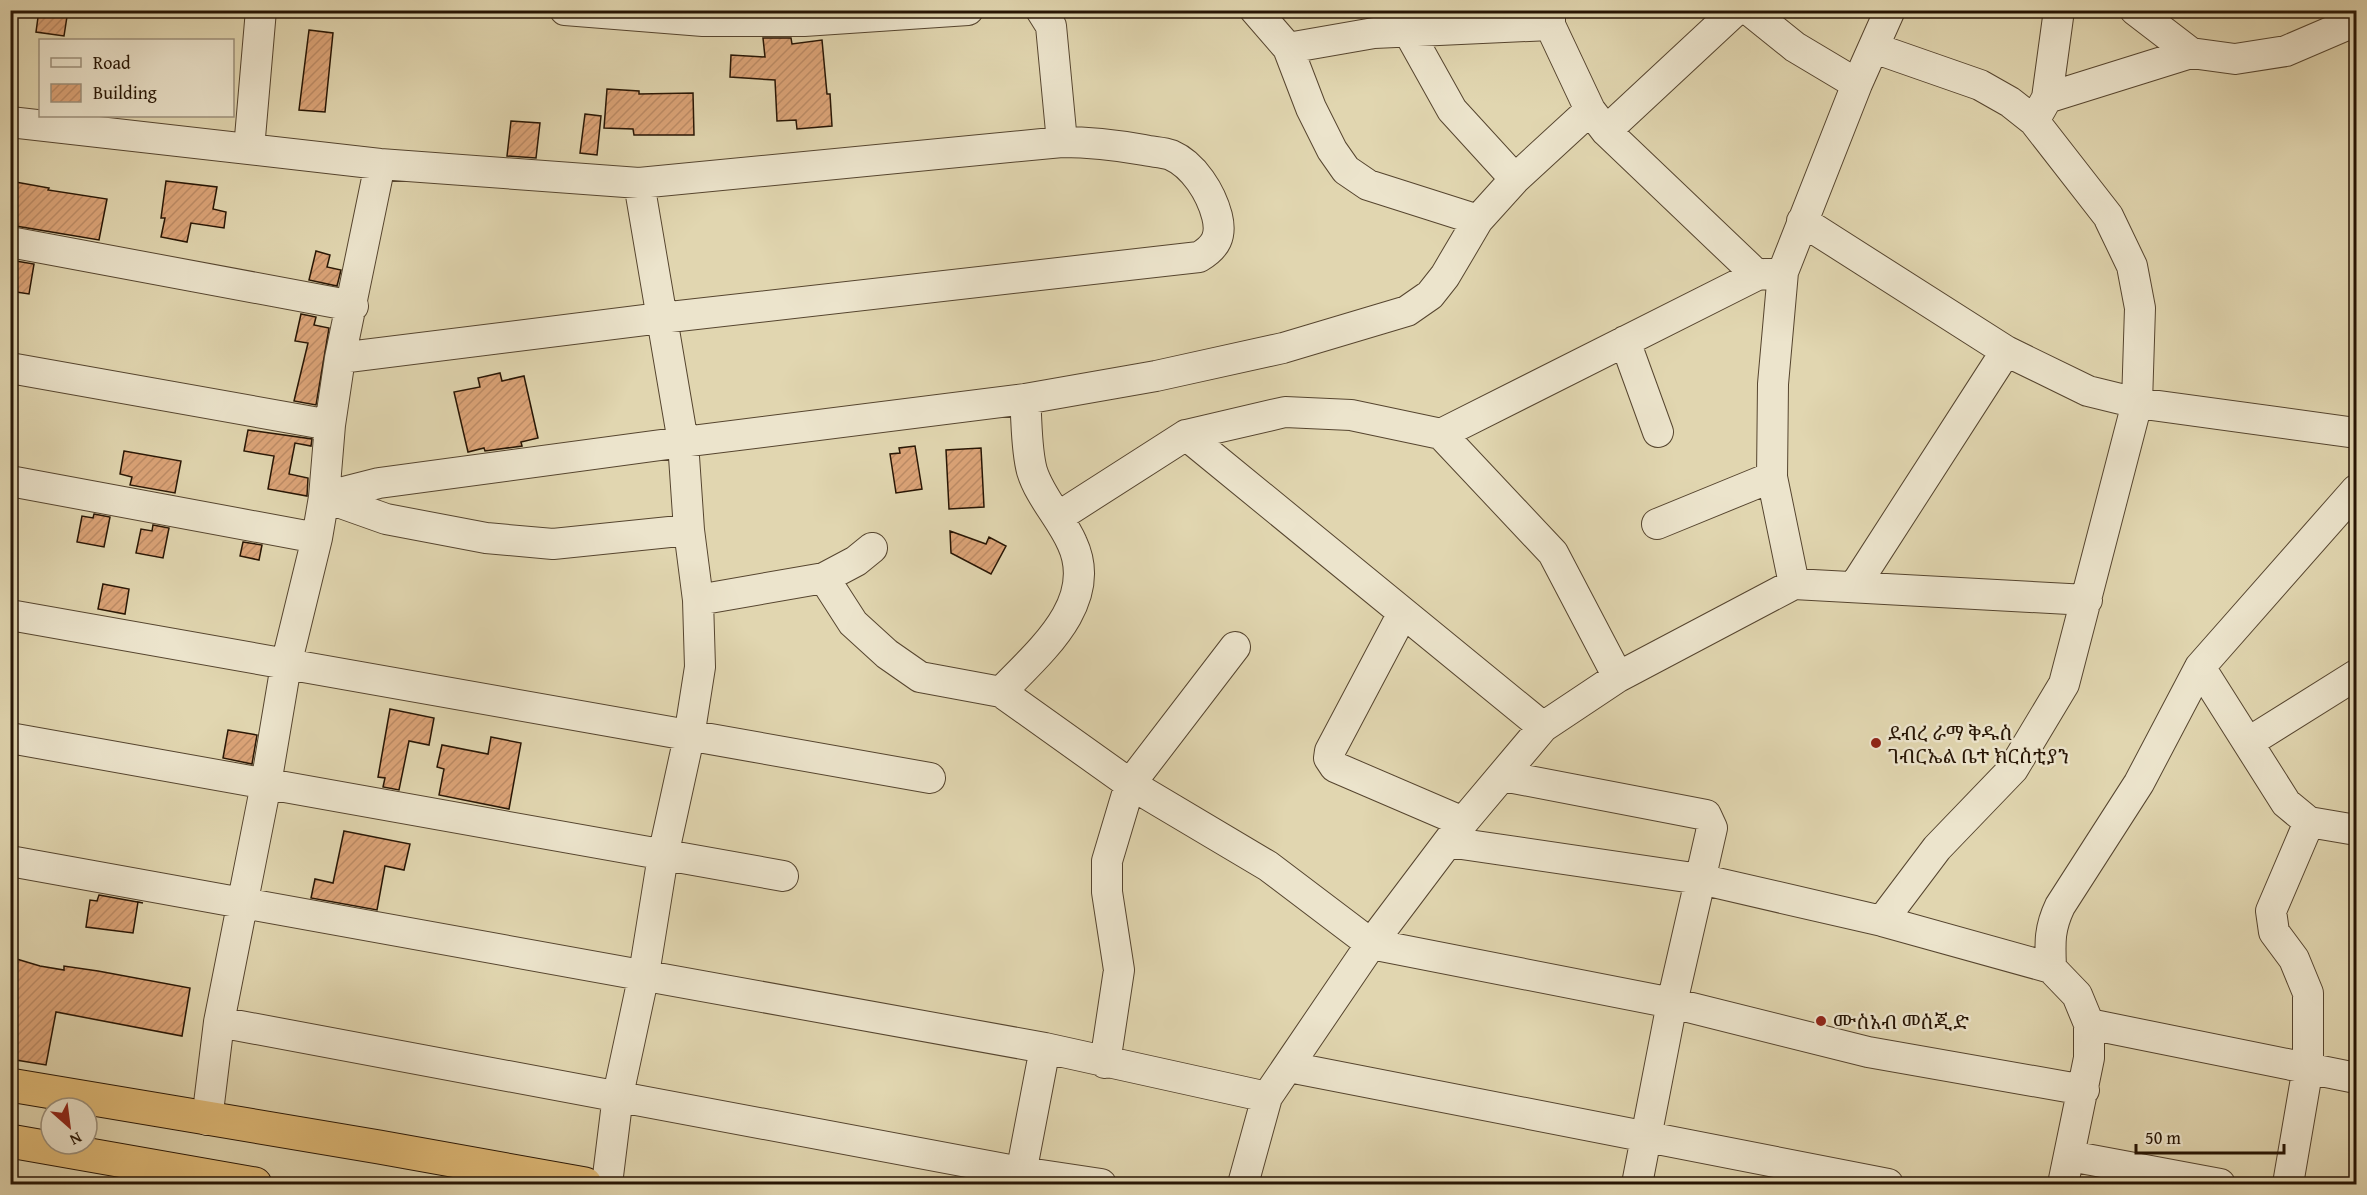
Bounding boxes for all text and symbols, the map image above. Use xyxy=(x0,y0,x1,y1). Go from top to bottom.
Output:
legend xyxy=(39,39,234,117)
text: Road xyxy=(93,49,131,76)
text: Building xyxy=(93,79,157,106)
place label: ደብረ ራማ ቅዱስ ገብርኤል ቤተ ክርስቲያን xyxy=(1888,718,2069,770)
marker: ደብረ ራማ ቅዱስ ገብርኤል ቤተ ክርስቲያን xyxy=(1869,736,1883,750)
place label: ሙስአብ መስጂድ xyxy=(1833,1007,1969,1036)
marker: ሙስአብ መስጂድ xyxy=(1814,1014,1828,1028)
north arrow xyxy=(39,1096,99,1156)
scale bar xyxy=(2136,1117,2284,1155)
text: 50 m xyxy=(2145,1124,2181,1151)
text: N xyxy=(65,1126,86,1152)

